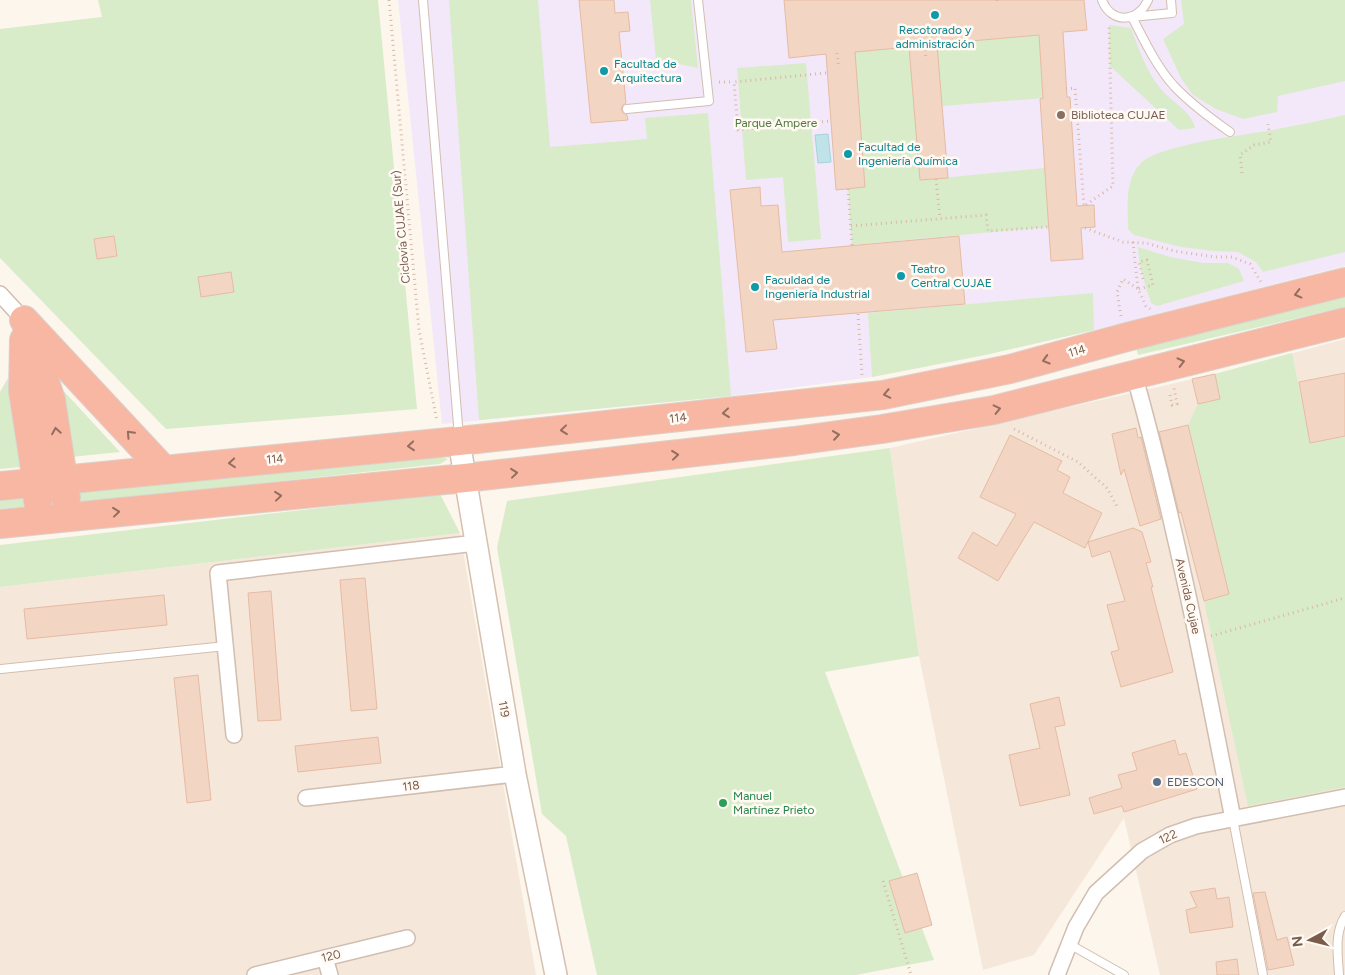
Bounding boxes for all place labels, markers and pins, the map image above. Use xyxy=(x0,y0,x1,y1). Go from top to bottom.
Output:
marker: Recotorado y administración xyxy=(929,9,941,21)
place label: Recotorado y administración xyxy=(896,23,975,51)
place label: Facultad de Arquitectura xyxy=(614,57,682,85)
marker: Facultad de Arquitectura xyxy=(598,65,610,77)
place label: Biblioteca CUJAE xyxy=(1071,108,1166,122)
marker: Biblioteca CUJAE xyxy=(1055,109,1067,121)
place label: Facultad de Ingeniería Química xyxy=(858,140,958,168)
marker: Facultad de Ingeniería Química xyxy=(842,148,854,160)
place label: Teatro Central CUJAE xyxy=(911,262,992,290)
marker: Teatro Central CUJAE xyxy=(895,270,907,282)
place label: Faculdad de Ingeniería Industrial xyxy=(765,273,870,301)
marker: Faculdad de Ingeniería Industrial xyxy=(749,281,761,293)
place label: EDESCON xyxy=(1167,775,1224,789)
marker: EDESCON xyxy=(1151,776,1163,788)
place label: Manuel Martínez Prieto xyxy=(733,789,815,817)
marker: Manuel Martínez Prieto xyxy=(717,797,729,809)

